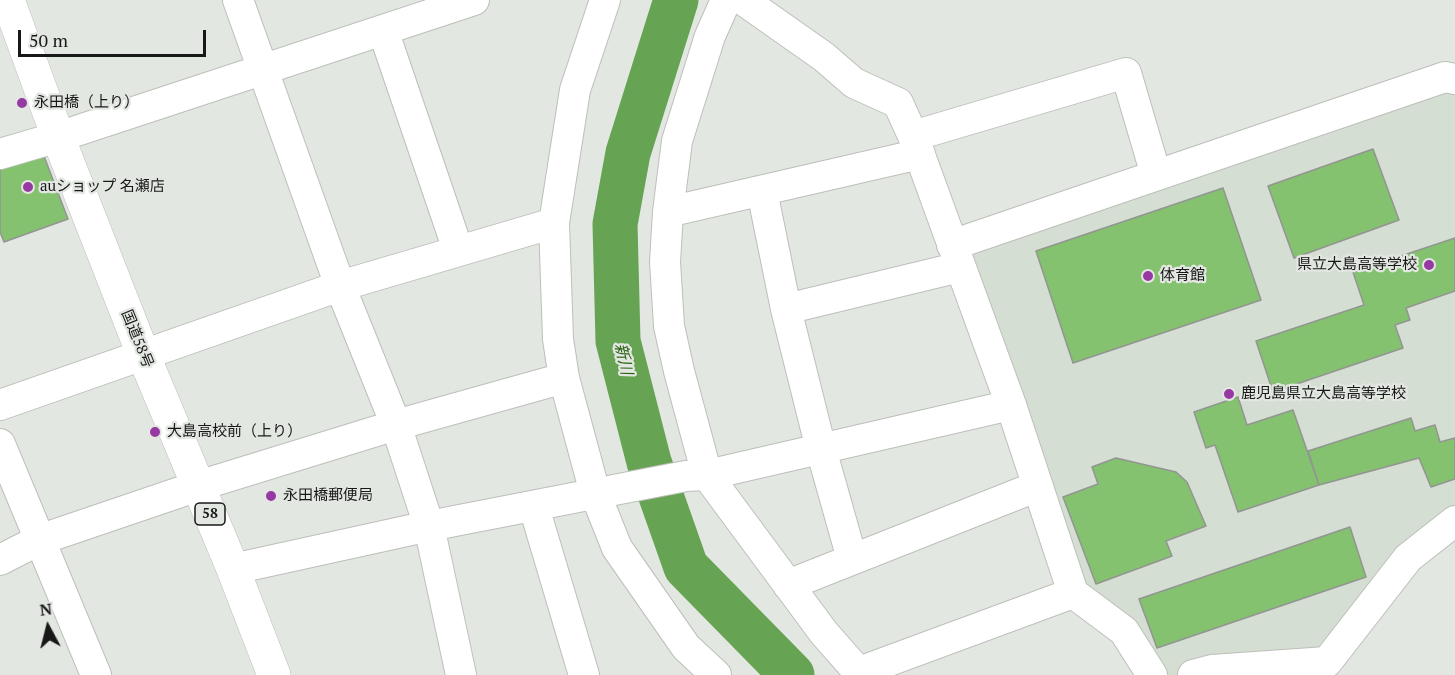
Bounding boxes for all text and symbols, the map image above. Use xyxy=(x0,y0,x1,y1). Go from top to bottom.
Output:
scale bar xyxy=(21,18,208,56)
text: 50 m xyxy=(29,28,68,52)
place label: 永田橋（上り） xyxy=(34,94,139,112)
marker: 永田橋（上り） xyxy=(15,96,29,110)
place label: auショップ 名瀬店 xyxy=(40,178,165,196)
marker: auショップ 名瀬店 xyxy=(21,180,35,194)
place label: 県立大島高等学校 xyxy=(1297,256,1417,274)
marker: 県立大島高等学校 xyxy=(1422,258,1436,272)
place label: 体育館 xyxy=(1160,267,1205,285)
marker: 体育館 xyxy=(1141,269,1155,283)
street label: 国道58号 xyxy=(117,307,157,371)
water label: 新川 xyxy=(610,341,636,377)
place label: 鹿児島県立大島高等学校 xyxy=(1241,385,1406,403)
marker: 鹿児島県立大島高等学校 xyxy=(1222,387,1236,401)
place label: 大島高校前（上り） xyxy=(167,423,302,441)
marker: 大島高校前（上り） xyxy=(148,425,162,439)
place label: 永田橋郵便局 xyxy=(283,487,373,505)
marker: 永田橋郵便局 xyxy=(264,489,278,503)
road number: 58 xyxy=(195,503,225,525)
north arrow xyxy=(18,597,78,657)
text: N xyxy=(38,597,53,621)

